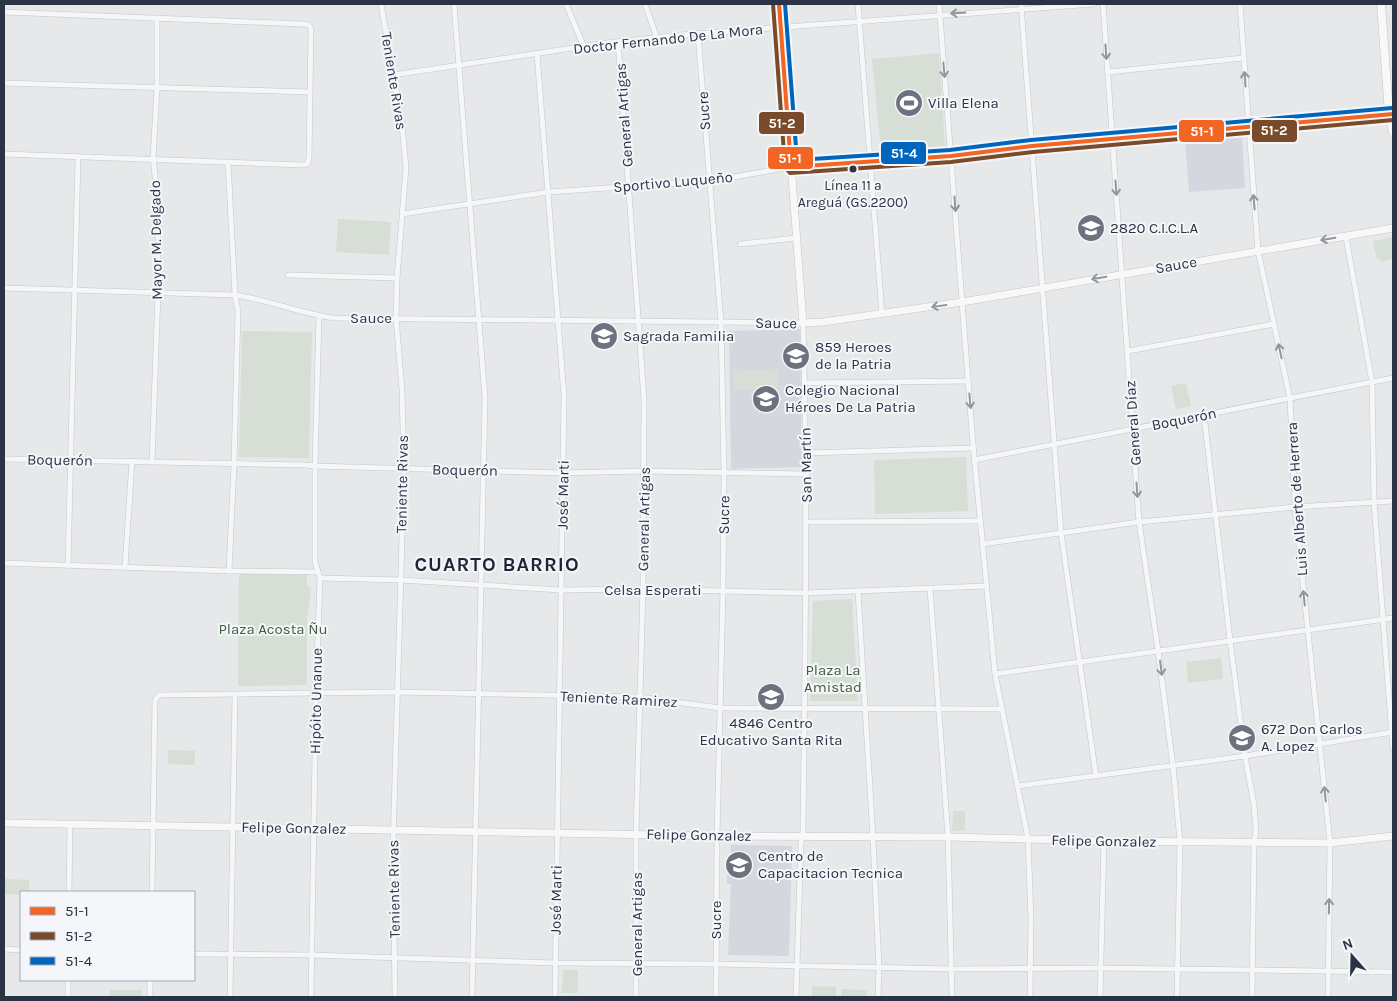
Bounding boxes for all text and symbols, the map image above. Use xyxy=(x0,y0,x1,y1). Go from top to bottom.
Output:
one-way arrow xyxy=(950,9,966,18)
street label: Doctor Fernando De La Mora xyxy=(572,20,764,58)
street label: Teniente Rivas xyxy=(377,31,411,131)
one-way arrow xyxy=(1102,44,1111,60)
street label: General Artigas xyxy=(611,62,637,168)
one-way arrow xyxy=(939,62,949,78)
one-way arrow xyxy=(1240,72,1249,88)
sports icon: Villa Elena xyxy=(894,88,924,118)
street label: Sucre xyxy=(694,91,714,131)
place label: Villa Elena xyxy=(928,94,999,112)
line badge: 51-2 xyxy=(758,111,805,135)
text: 51-2 xyxy=(769,115,795,132)
line badge: 51-1 xyxy=(1178,119,1225,143)
line badge: 51-2 xyxy=(1251,119,1298,143)
text: 51-2 xyxy=(1261,122,1287,139)
text: 51-1 xyxy=(1190,123,1214,140)
line badge: 51-4 xyxy=(880,141,927,165)
text: 51-4 xyxy=(891,145,918,162)
line badge: 51-1 xyxy=(767,146,814,170)
text: 51-1 xyxy=(778,150,802,167)
marker: Línea 11 a Areguá (GS.2200) xyxy=(848,164,858,174)
street label: Sportivo Luqueño xyxy=(613,168,733,196)
place label: Línea 11 a Areguá (GS.2200) xyxy=(798,177,908,211)
street label: Mayor M. Delgado xyxy=(146,180,166,300)
one-way arrow xyxy=(1112,180,1121,196)
one-way arrow xyxy=(1249,194,1259,210)
one-way arrow xyxy=(950,196,959,212)
school or university icon: 2820 C.I.C.L.A xyxy=(1076,213,1106,243)
place label: 2820 C.I.C.L.A xyxy=(1110,219,1198,237)
one-way arrow xyxy=(1320,235,1336,245)
street label: Sauce xyxy=(1154,253,1198,277)
one-way arrow xyxy=(1091,273,1107,283)
one-way arrow xyxy=(931,301,947,311)
street label: Sauce xyxy=(350,309,392,327)
street label: Sauce xyxy=(755,314,797,332)
school or university icon: Sagrada Familia xyxy=(589,321,619,351)
place label: Sagrada Familia xyxy=(623,327,734,345)
place label: 859 Heroes de la Patria xyxy=(815,338,892,373)
school or university icon: 859 Heroes de la Patria xyxy=(781,341,811,371)
one-way arrow xyxy=(1275,343,1284,359)
street label: General Díaz xyxy=(1121,380,1145,466)
place label: Colegio Nacional Héroes De La Patria xyxy=(785,381,916,416)
school or university icon: Colegio Nacional Héroes De La Patria xyxy=(751,384,781,414)
one-way arrow xyxy=(965,393,974,409)
street label: Boquerón xyxy=(1150,404,1218,434)
street label: Luis Alberto de Herrera xyxy=(1283,421,1311,577)
street label: San Martín xyxy=(796,427,816,503)
street label: Teniente Rivas xyxy=(392,435,412,533)
street label: Boquerón xyxy=(27,450,93,470)
street label: Boquerón xyxy=(432,460,498,480)
street label: José Marti xyxy=(553,460,573,530)
street label: General Artigas xyxy=(634,467,654,571)
one-way arrow xyxy=(1133,482,1142,498)
street label: Sucre xyxy=(715,495,733,535)
district label: CUARTO BARRIO xyxy=(414,553,580,576)
street label: Celsa Esperati xyxy=(604,581,702,599)
one-way arrow xyxy=(1299,590,1309,606)
park label: Plaza Acosta Ñu xyxy=(219,620,327,638)
street label: Hipóito Unanue xyxy=(306,648,326,754)
one-way arrow xyxy=(1156,660,1166,676)
park label: Plaza La Amistad xyxy=(804,661,862,696)
school or university icon: 4846 Centro Educativo Santa Rita xyxy=(756,682,786,712)
street label: Teniente Ramirez xyxy=(560,687,678,711)
place label: 4846 Centro Educativo Santa Rita xyxy=(699,714,843,749)
place label: 672 Don Carlos A. Lopez xyxy=(1261,720,1363,755)
school or university icon: 672 Don Carlos A. Lopez xyxy=(1227,723,1257,753)
one-way arrow xyxy=(1320,786,1330,802)
street label: Felipe Gonzalez xyxy=(241,818,347,838)
street label: Felipe Gonzalez xyxy=(646,825,752,845)
street label: Felipe Gonzalez xyxy=(1051,831,1157,851)
street label: Teniente Rivas xyxy=(384,840,404,938)
place label: Centro de Capacitacion Tecnica xyxy=(758,847,903,882)
school or university icon: Centro de Capacitacion Tecnica xyxy=(724,850,754,880)
street label: José Marti xyxy=(546,865,566,935)
street label: General Artigas xyxy=(628,872,646,976)
legend xyxy=(20,891,195,981)
one-way arrow xyxy=(1324,898,1334,914)
street label: Sucre xyxy=(707,900,725,940)
text: 51-1 xyxy=(65,902,89,920)
text: 51-2 xyxy=(65,927,92,945)
north arrow xyxy=(1327,931,1377,981)
text: N xyxy=(1340,935,1355,954)
text: 51-4 xyxy=(65,952,93,970)

